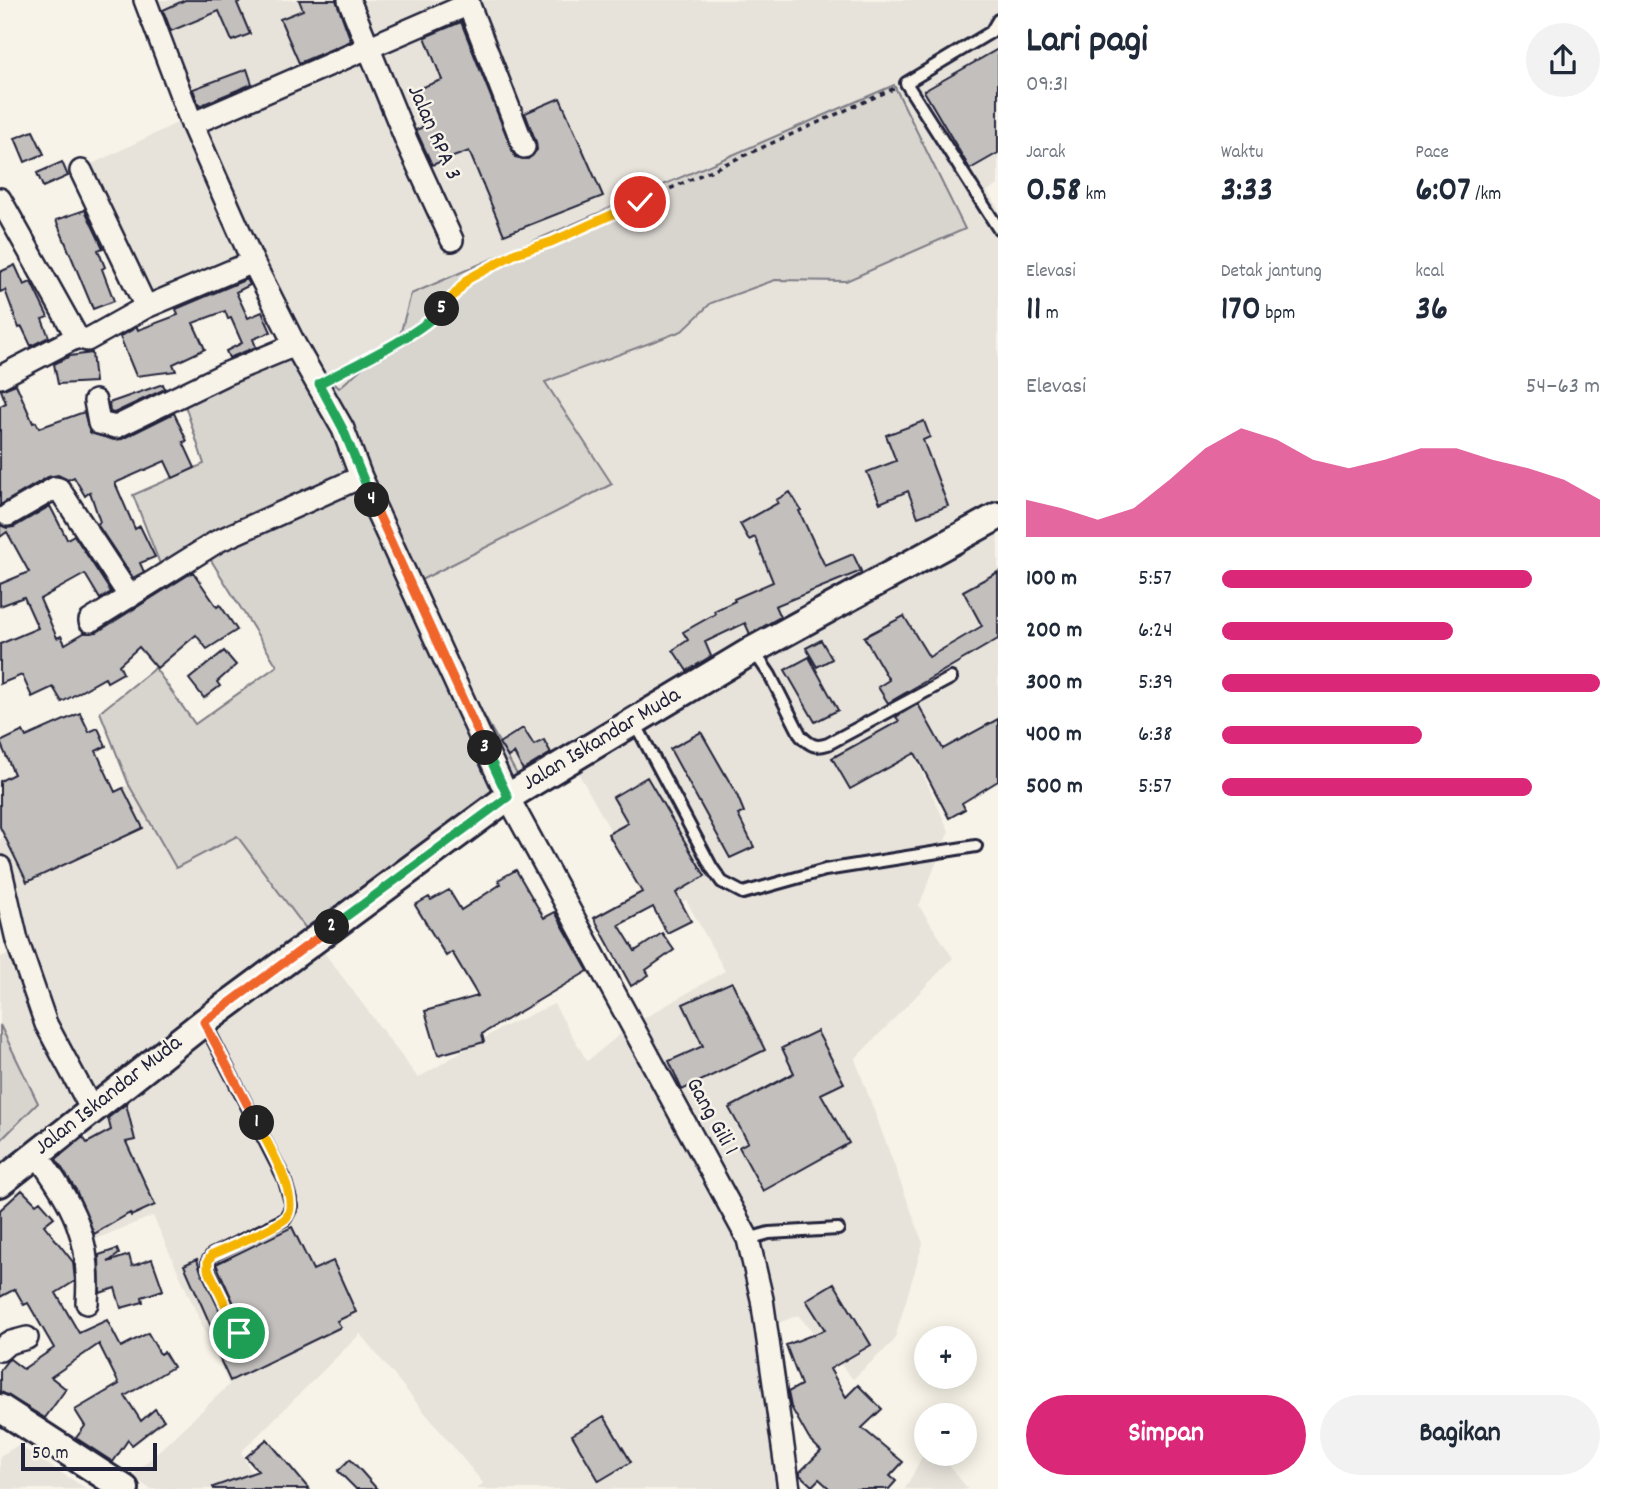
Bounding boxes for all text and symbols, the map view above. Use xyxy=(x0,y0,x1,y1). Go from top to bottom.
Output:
text: Lari pagi xyxy=(1026,15,1148,70)
button: share xyxy=(1526,23,1600,97)
text: 09:31 xyxy=(1026,69,1068,102)
street label: Jalan RPA 3 xyxy=(397,80,469,186)
text: Jarak xyxy=(1026,140,1066,167)
text: Waktu xyxy=(1221,140,1263,167)
text: Pace xyxy=(1415,140,1449,167)
text: 0.58 xyxy=(1026,167,1081,217)
text: 3:33 xyxy=(1221,167,1273,217)
text: 6:07 xyxy=(1415,167,1471,217)
pin xyxy=(610,172,670,232)
text: km xyxy=(1081,182,1106,209)
text: /km xyxy=(1471,182,1501,209)
icon: check xyxy=(621,183,659,221)
text: Elevasi xyxy=(1026,259,1076,286)
text: Detak jantung xyxy=(1221,259,1322,286)
text: kcal xyxy=(1415,259,1444,286)
text: 11 xyxy=(1026,286,1041,336)
text: 170 xyxy=(1221,286,1261,336)
text: 36 xyxy=(1415,286,1448,336)
pin: 5 xyxy=(424,292,460,326)
text: 5 xyxy=(437,295,446,322)
text: m xyxy=(1041,301,1059,328)
text: bpm xyxy=(1261,301,1295,328)
text: Elevasi xyxy=(1026,371,1086,404)
text: 54–63 m xyxy=(1526,371,1600,404)
pin: 4 xyxy=(354,482,390,518)
text: 4 xyxy=(368,486,375,513)
text: 100 m xyxy=(1026,563,1077,596)
text: 5:57 xyxy=(1138,563,1172,596)
text: 200 m xyxy=(1026,615,1082,648)
text: 6:24 xyxy=(1138,615,1173,648)
text: 300 m xyxy=(1026,667,1082,700)
text: 5:39 xyxy=(1138,667,1173,700)
street label: Jalan Iskandar Muda xyxy=(517,679,688,800)
text: 400 m xyxy=(1026,719,1082,752)
text: 6:38 xyxy=(1138,719,1173,752)
pin: 3 xyxy=(468,730,503,766)
text: 3 xyxy=(480,734,489,761)
text: 500 m xyxy=(1026,771,1083,804)
text: 5:57 xyxy=(1138,771,1172,804)
pin: 2 xyxy=(314,909,350,944)
text: 2 xyxy=(327,913,336,940)
street label: Jalan Iskandar Muda xyxy=(28,1027,191,1164)
street label: Gang Gili 1 xyxy=(676,1072,746,1162)
pin: 1 xyxy=(240,1106,274,1140)
text: 1 xyxy=(254,1109,259,1136)
pin xyxy=(209,1303,269,1363)
icon: arrive xyxy=(220,1314,258,1352)
map controls xyxy=(914,1326,977,1466)
button: + xyxy=(914,1326,977,1389)
button: Simpan xyxy=(1026,1395,1306,1475)
button: Bagikan xyxy=(1320,1395,1600,1475)
button: − xyxy=(914,1403,977,1466)
scale bar xyxy=(21,1440,158,1472)
text: 50 m xyxy=(32,1441,69,1468)

